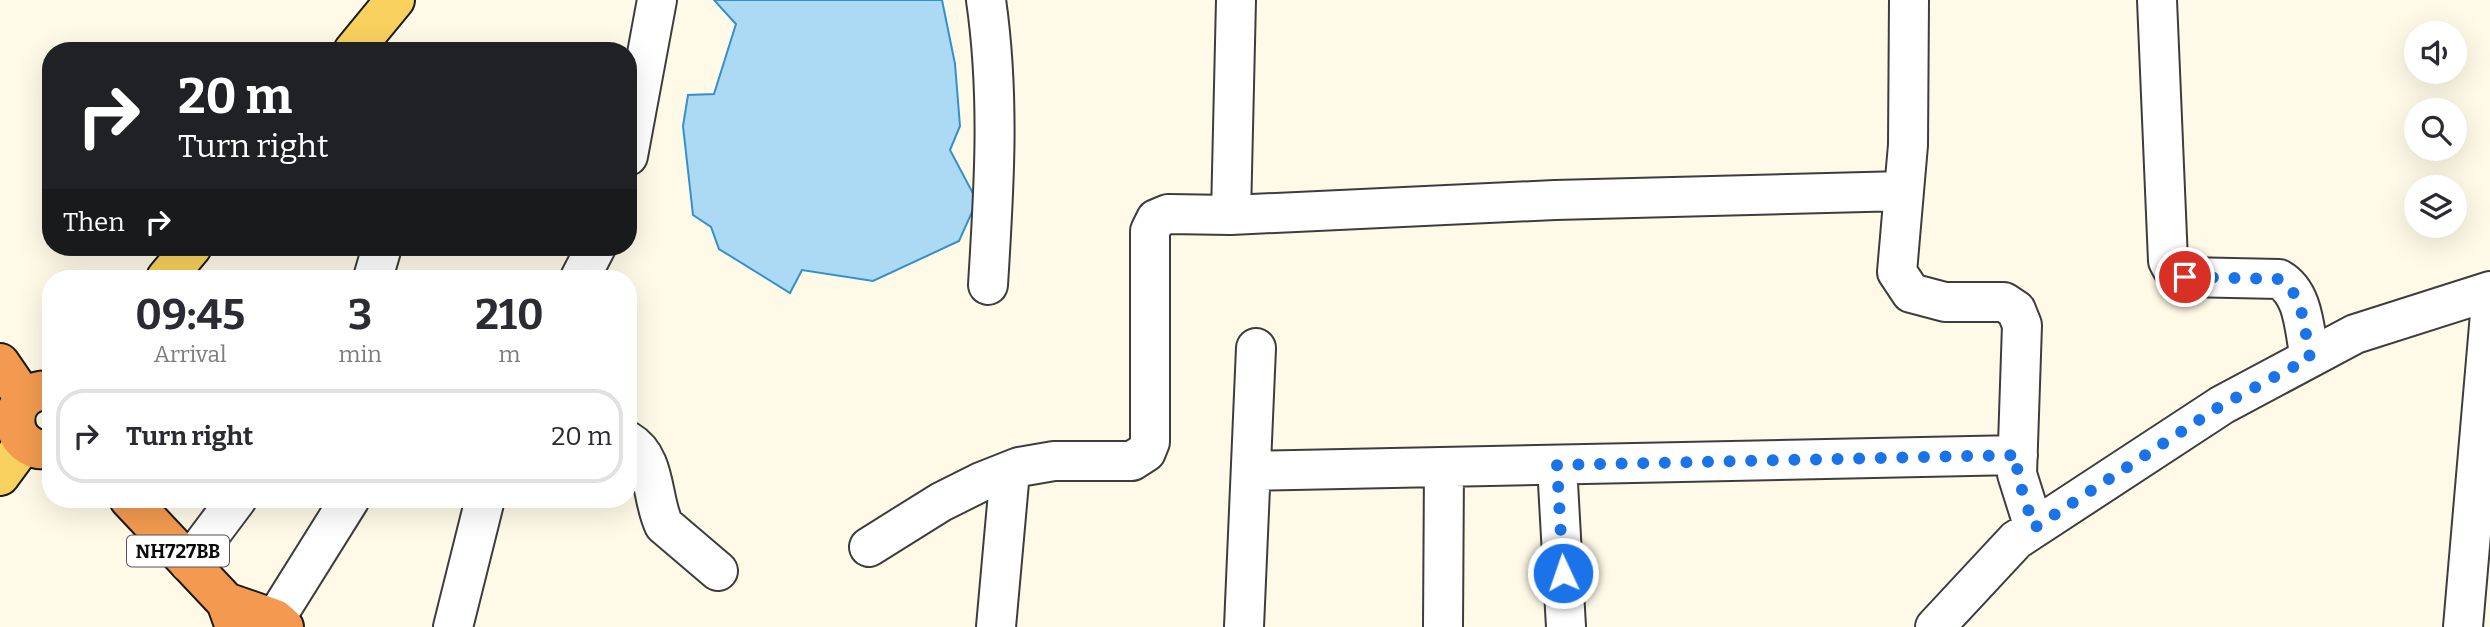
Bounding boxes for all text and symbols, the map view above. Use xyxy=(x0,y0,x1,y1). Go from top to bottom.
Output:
map controls xyxy=(2404,21,2467,238)
button: sound xyxy=(2404,21,2467,84)
text: 20 m xyxy=(178,67,292,126)
icon: right xyxy=(63,70,154,161)
button: search xyxy=(2404,98,2467,161)
text: Turn right xyxy=(178,127,329,165)
button: layers xyxy=(2404,175,2467,238)
icon: right xyxy=(139,203,177,241)
text: Then xyxy=(63,207,125,238)
pin xyxy=(2155,247,2215,307)
icon: arrive xyxy=(2166,258,2204,296)
text: 09:45 xyxy=(135,290,245,340)
text: 3 xyxy=(348,290,372,340)
text: 210 xyxy=(475,290,544,340)
text: Arrival xyxy=(154,340,227,368)
text: min xyxy=(339,340,382,368)
text: m xyxy=(498,340,520,368)
icon: right xyxy=(67,417,105,455)
text: Turn right xyxy=(126,421,253,452)
text: 20 m xyxy=(551,421,612,452)
road number: NH727BB xyxy=(127,536,229,566)
position arrow xyxy=(1526,536,1600,610)

